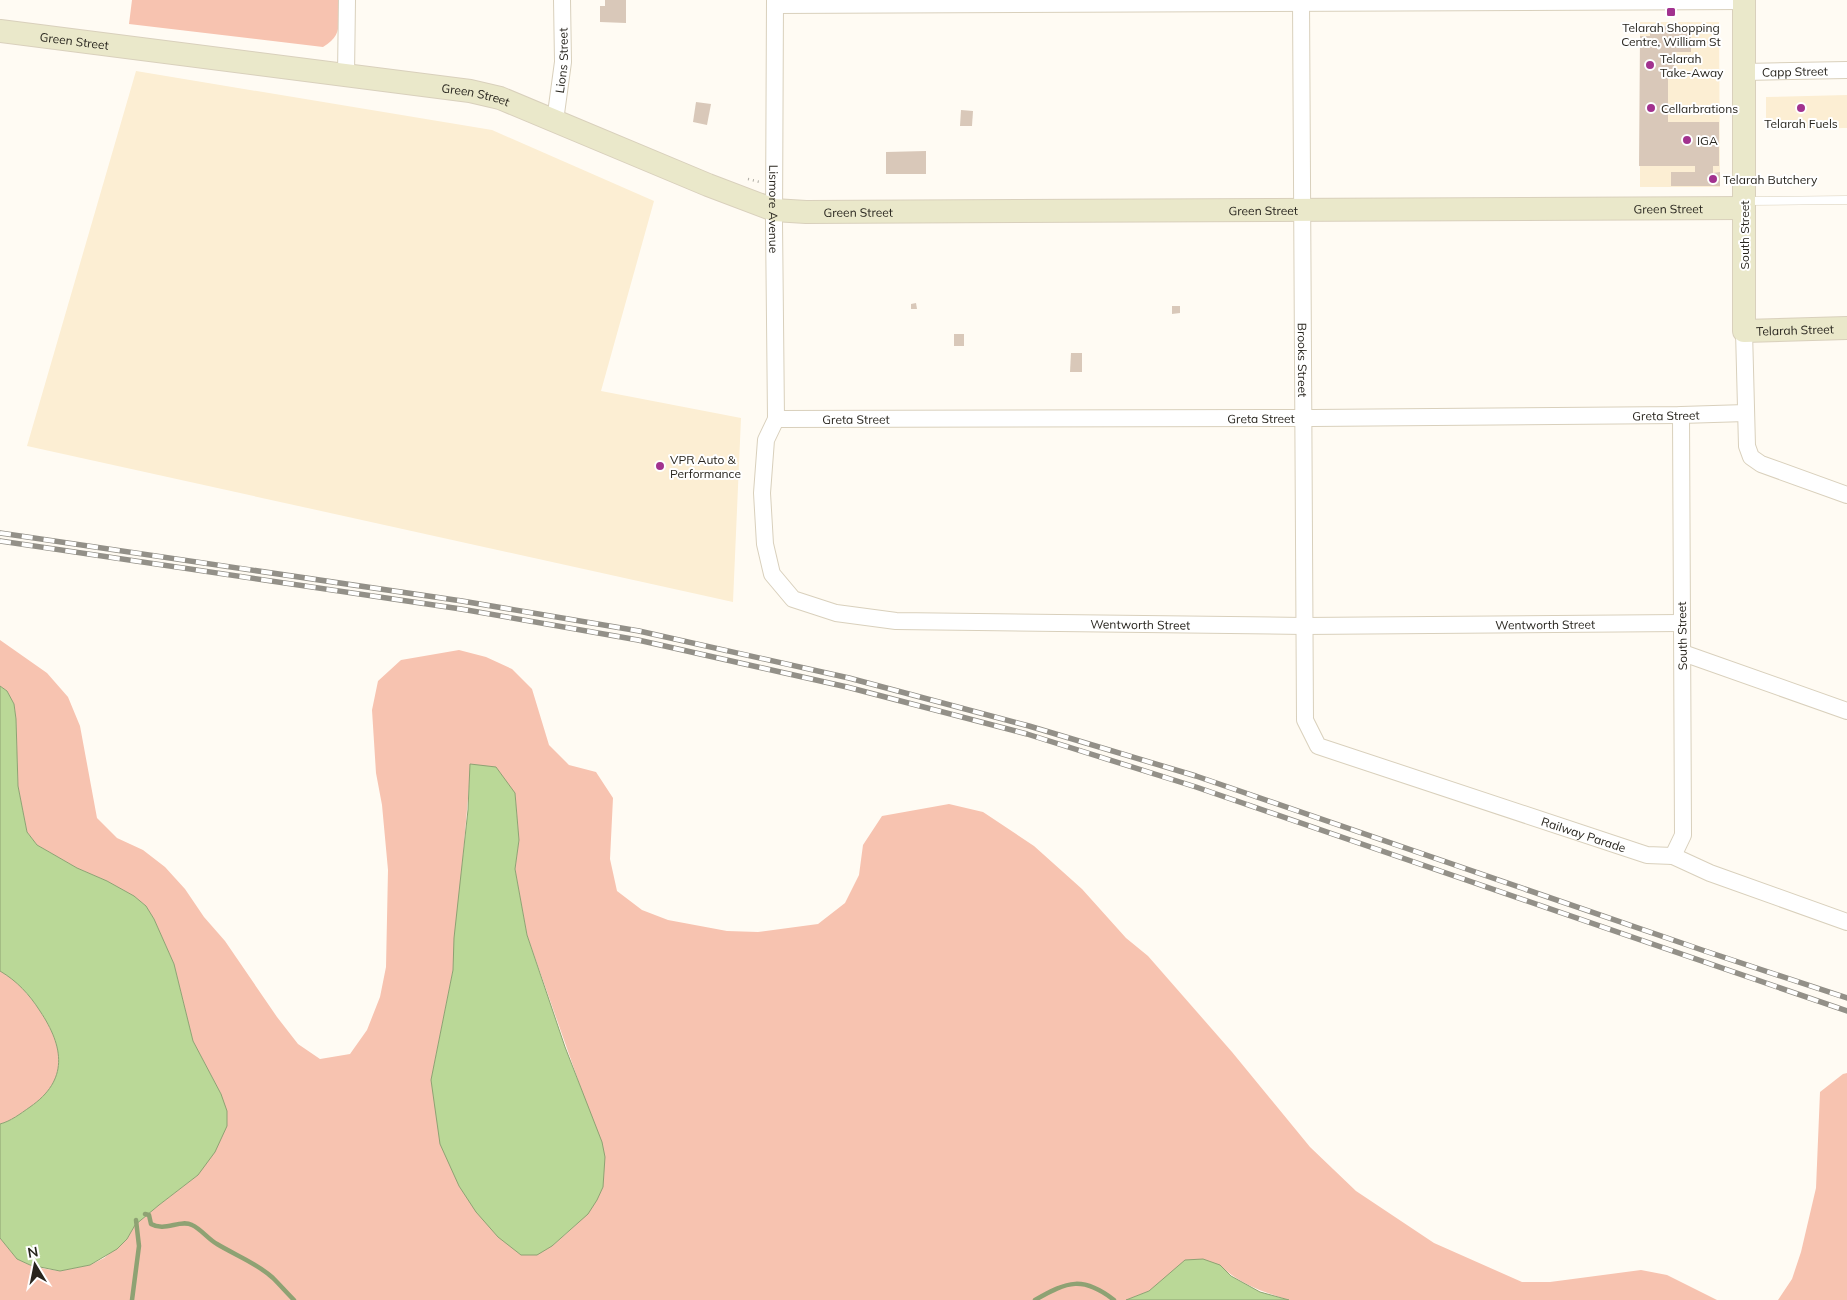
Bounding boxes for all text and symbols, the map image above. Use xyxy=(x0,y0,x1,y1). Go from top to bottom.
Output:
marker: Telarah Shopping Centre, William St xyxy=(1665,6,1677,18)
place label: Telarah Shopping Centre, William St xyxy=(1621,20,1721,49)
street label: Lions Street xyxy=(551,28,571,94)
street label: Green Street xyxy=(39,29,110,52)
place label: Telarah Take-Away xyxy=(1660,51,1724,80)
marker: Telarah Take-Away xyxy=(1644,59,1656,71)
street label: Capp Street xyxy=(1762,63,1828,79)
street label: Green Street xyxy=(441,80,512,109)
place label: Cellarbrations xyxy=(1661,101,1738,116)
marker: Cellarbrations xyxy=(1645,102,1657,114)
marker: Telarah Fuels xyxy=(1795,102,1807,114)
place label: Telarah Fuels xyxy=(1764,116,1838,131)
place label: IGA xyxy=(1697,133,1718,148)
marker: IGA xyxy=(1681,134,1693,146)
street label: Lismore Avenue xyxy=(766,165,782,253)
place label: Telarah Butchery xyxy=(1723,172,1818,187)
marker: Telarah Butchery xyxy=(1707,173,1719,185)
street label: Green Street xyxy=(1633,201,1703,216)
street label: South Street xyxy=(1737,201,1752,269)
street label: Green Street xyxy=(1228,202,1298,218)
street label: Green Street xyxy=(823,204,893,219)
street label: Telarah Street xyxy=(1756,321,1834,338)
street label: Brooks Street xyxy=(1295,323,1311,397)
street label: Greta Street xyxy=(1632,407,1700,423)
street label: Greta Street xyxy=(822,411,890,426)
street label: Greta Street xyxy=(1227,411,1295,426)
place label: VPR Auto & Performance xyxy=(670,452,741,481)
marker: VPR Auto & Performance xyxy=(654,460,666,472)
street label: South Street xyxy=(1674,601,1690,671)
street label: Wentworth Street xyxy=(1090,616,1190,632)
street label: Wentworth Street xyxy=(1495,616,1595,632)
street label: Railway Parade xyxy=(1540,813,1628,855)
north arrow xyxy=(10,1240,60,1290)
text: N xyxy=(26,1242,40,1262)

